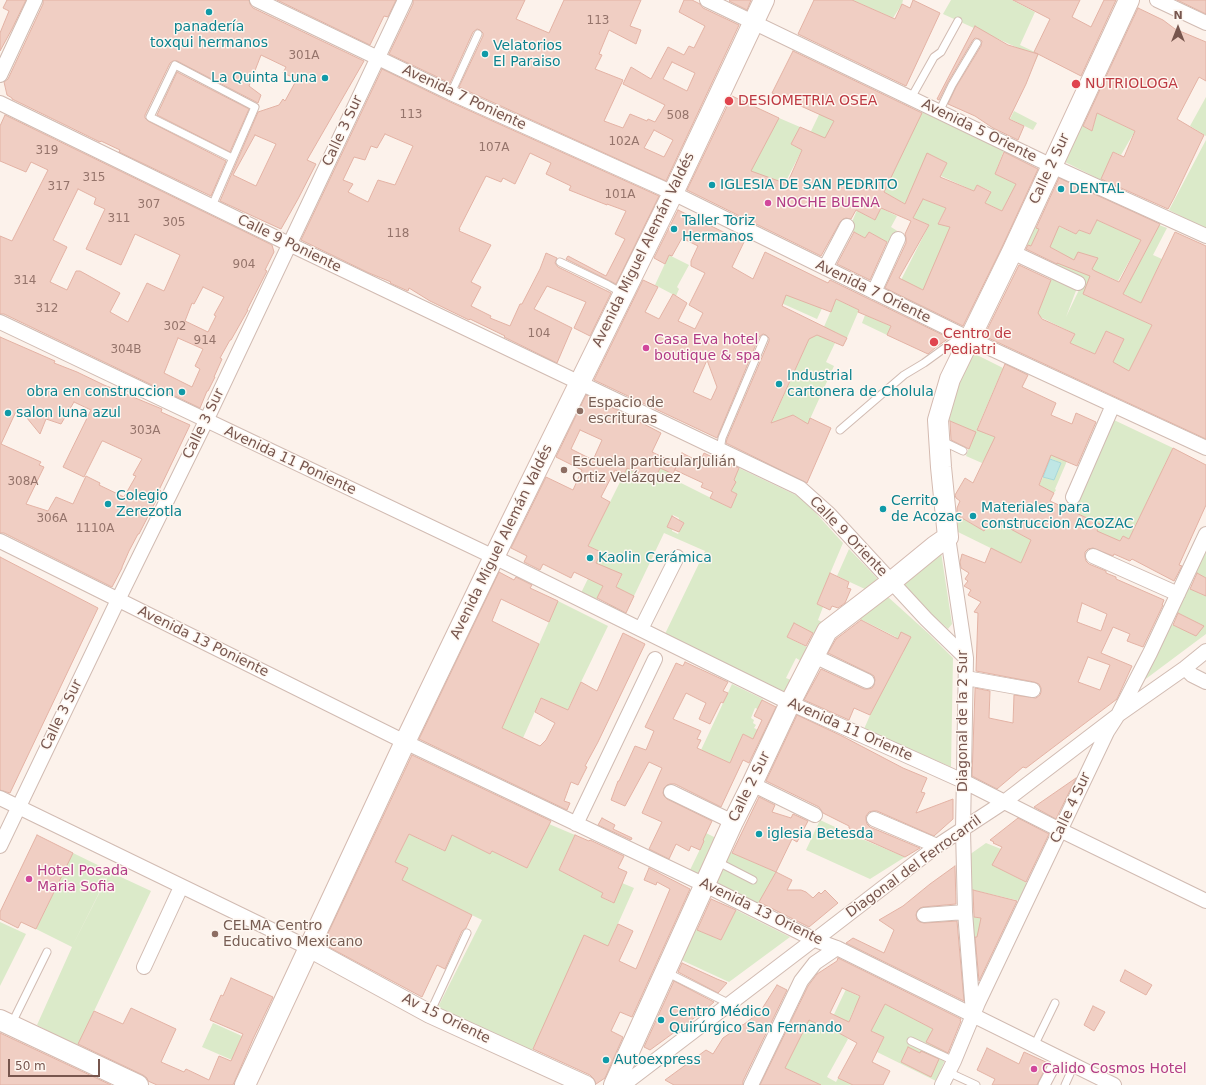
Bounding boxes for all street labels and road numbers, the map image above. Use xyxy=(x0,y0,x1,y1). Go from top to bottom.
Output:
street label: Avenida 7 Poniente xyxy=(399,62,529,134)
street label: Calle 3 Sur xyxy=(319,93,367,169)
street label: Avenida 5 Oriente xyxy=(919,96,1039,166)
street label: Calle 2 Sur xyxy=(1026,131,1074,207)
street label: Avenida Miguel Alemán Valdés xyxy=(589,150,699,350)
street label: Calle 9 Poniente xyxy=(234,212,344,276)
street label: Avenida 7 Oriente xyxy=(813,257,933,327)
street label: Calle 3 Sur xyxy=(180,386,228,462)
street label: Avenida 11 Poniente xyxy=(221,423,359,499)
street label: Avenida Miguel Alemán Valdés xyxy=(447,442,557,642)
street label: Calle 9 Oriente xyxy=(806,493,890,581)
street label: Avenida 13 Poniente xyxy=(135,603,271,681)
street label: Diagonal de la 2 Sur xyxy=(955,650,971,792)
street label: Calle 3 Sur xyxy=(38,677,86,753)
street label: Avenida 11 Oriente xyxy=(785,695,915,765)
street label: Calle 2 Sur xyxy=(726,749,774,825)
street label: Calle 4 Sur xyxy=(1047,770,1095,846)
street label: Diagonal del Ferrocarril xyxy=(843,812,985,922)
street label: Avenida 13 Oriente xyxy=(697,875,825,949)
street label: Av 15 Oriente xyxy=(399,990,493,1048)

